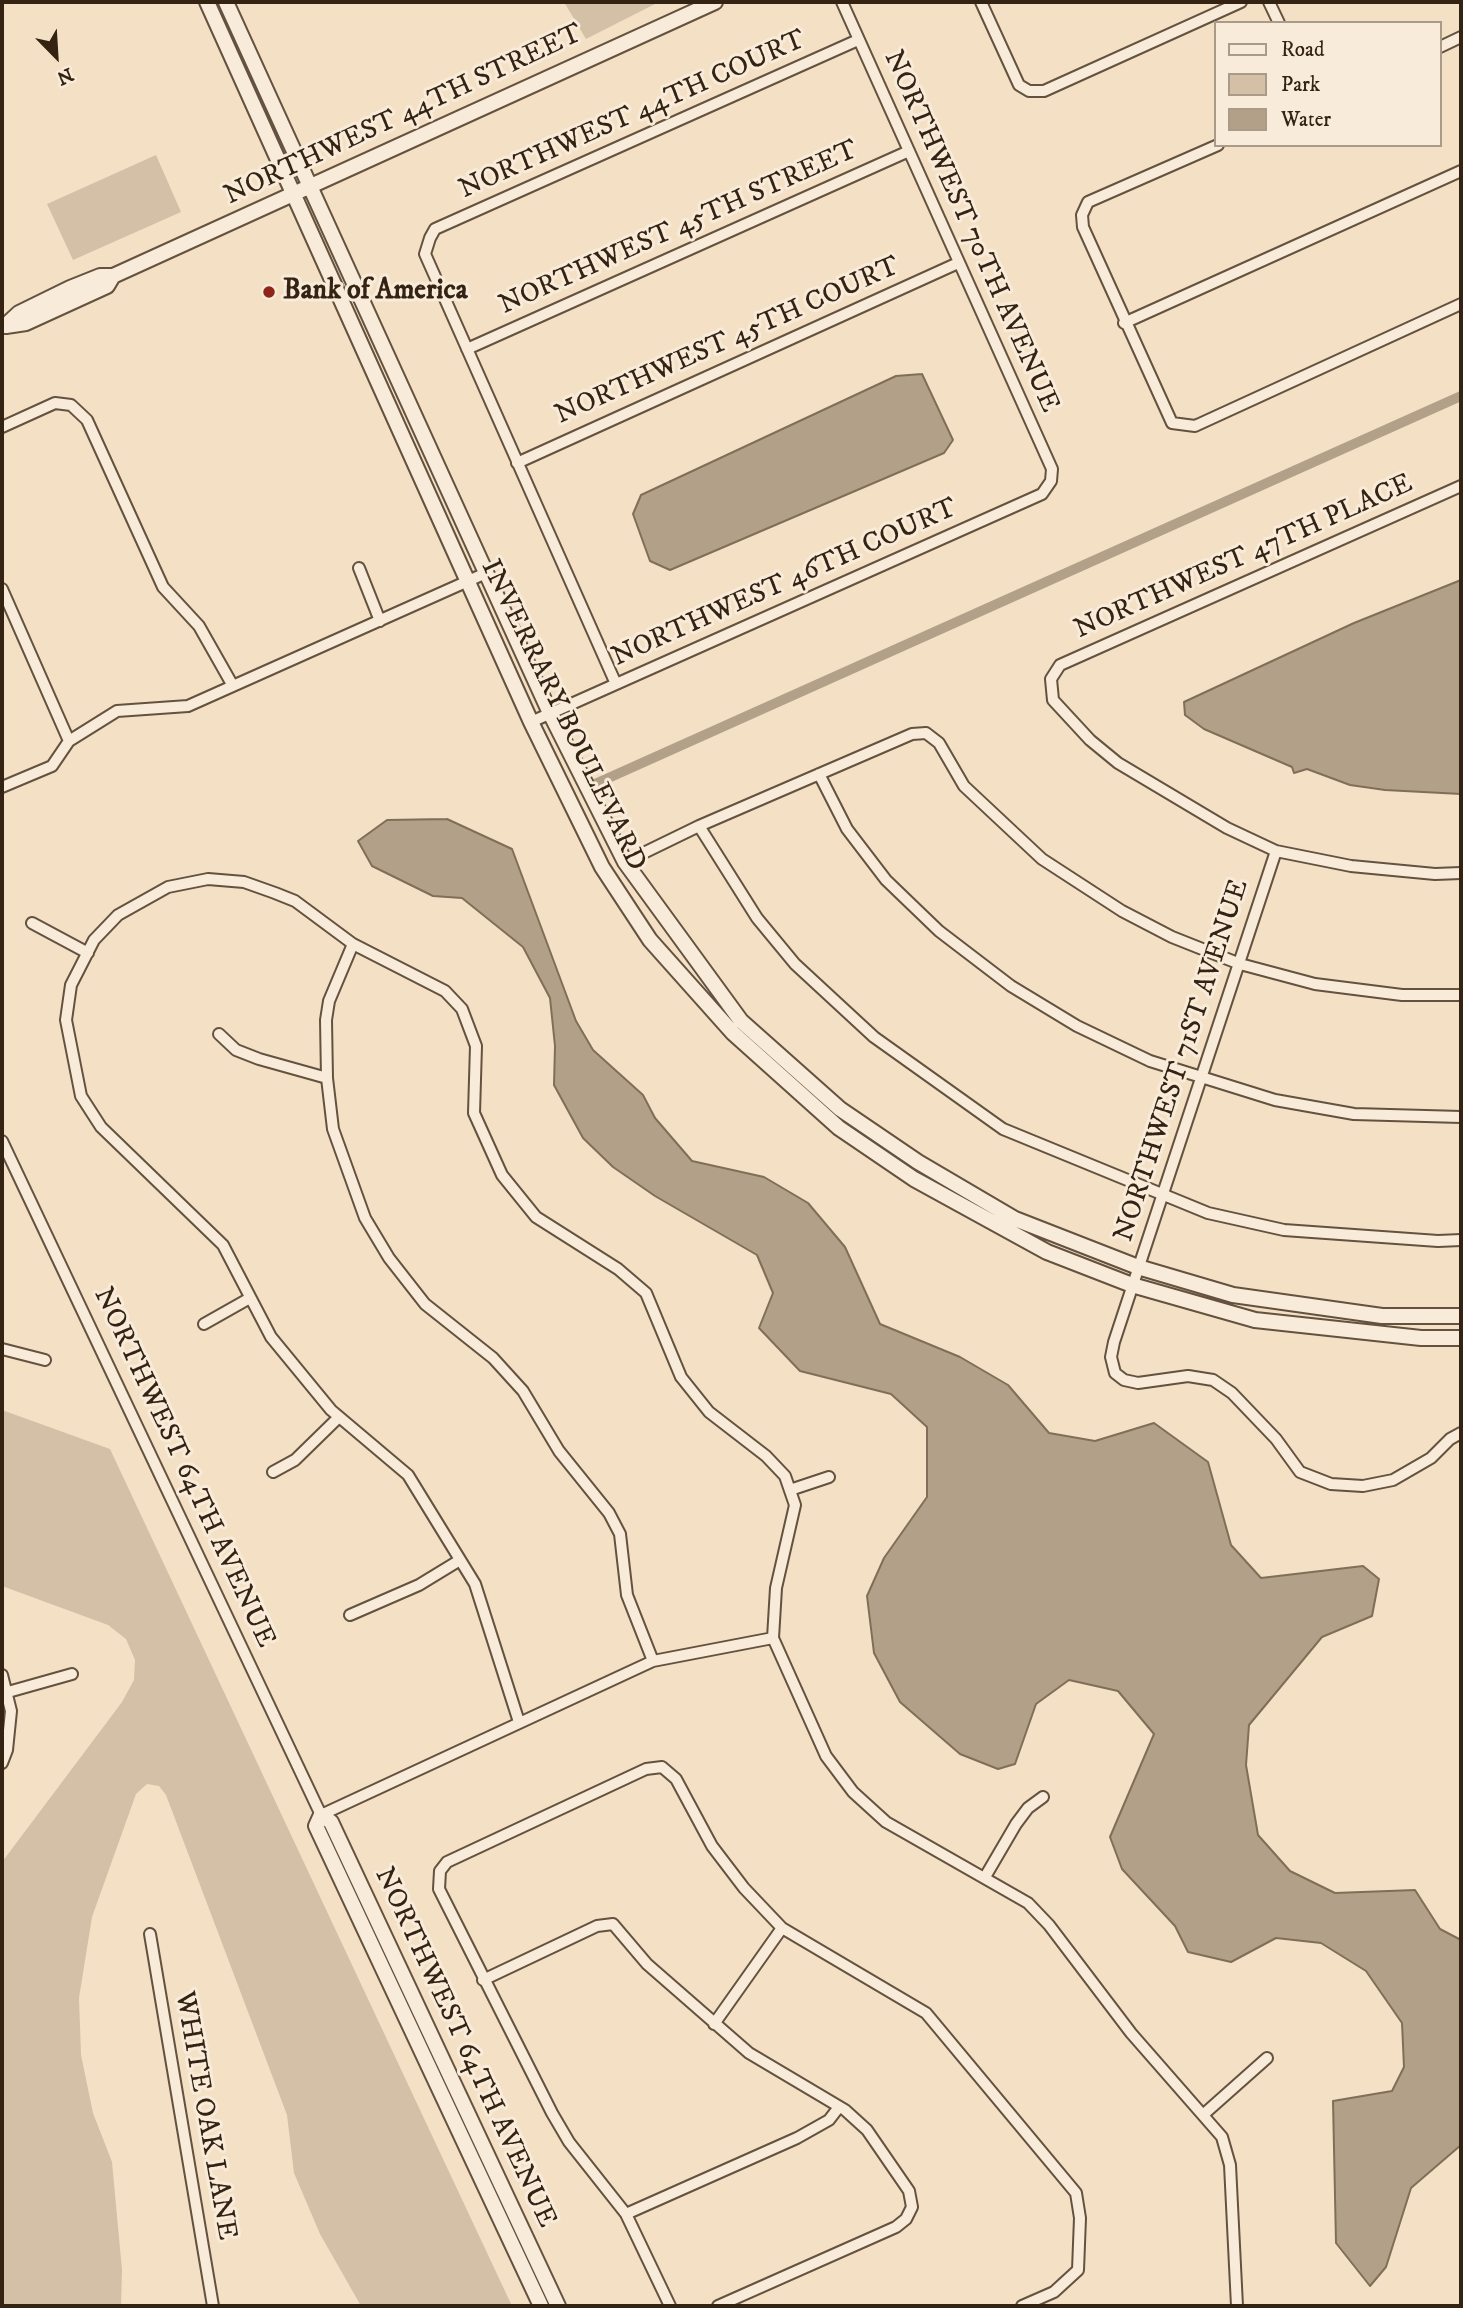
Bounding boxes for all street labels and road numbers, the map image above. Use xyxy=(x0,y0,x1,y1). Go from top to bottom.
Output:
street label: NORTHWEST 44TH STREET xyxy=(220,18,588,214)
street label: NORTHWEST 44TH COURT xyxy=(455,24,811,208)
street label: NORTHWEST 70TH AVENUE xyxy=(875,46,1065,418)
street label: NORTHWEST 45TH STREET xyxy=(495,135,863,323)
street label: NORTHWEST 45TH COURT xyxy=(551,251,905,433)
street label: NORTHWEST 47TH PLACE xyxy=(1070,468,1418,648)
street label: NORTHWEST 46TH COURT xyxy=(607,493,963,675)
street label: INVERRARY BOULEVARD xyxy=(472,555,652,877)
street label: NORTHWEST 71ST AVENUE xyxy=(1108,876,1258,1246)
street label: NORTHWEST 64TH AVENUE xyxy=(85,1283,281,1653)
street label: NORTHWEST 64TH AVENUE xyxy=(366,1863,562,2233)
street label: WHITE OAK LANE xyxy=(166,1989,242,2243)

